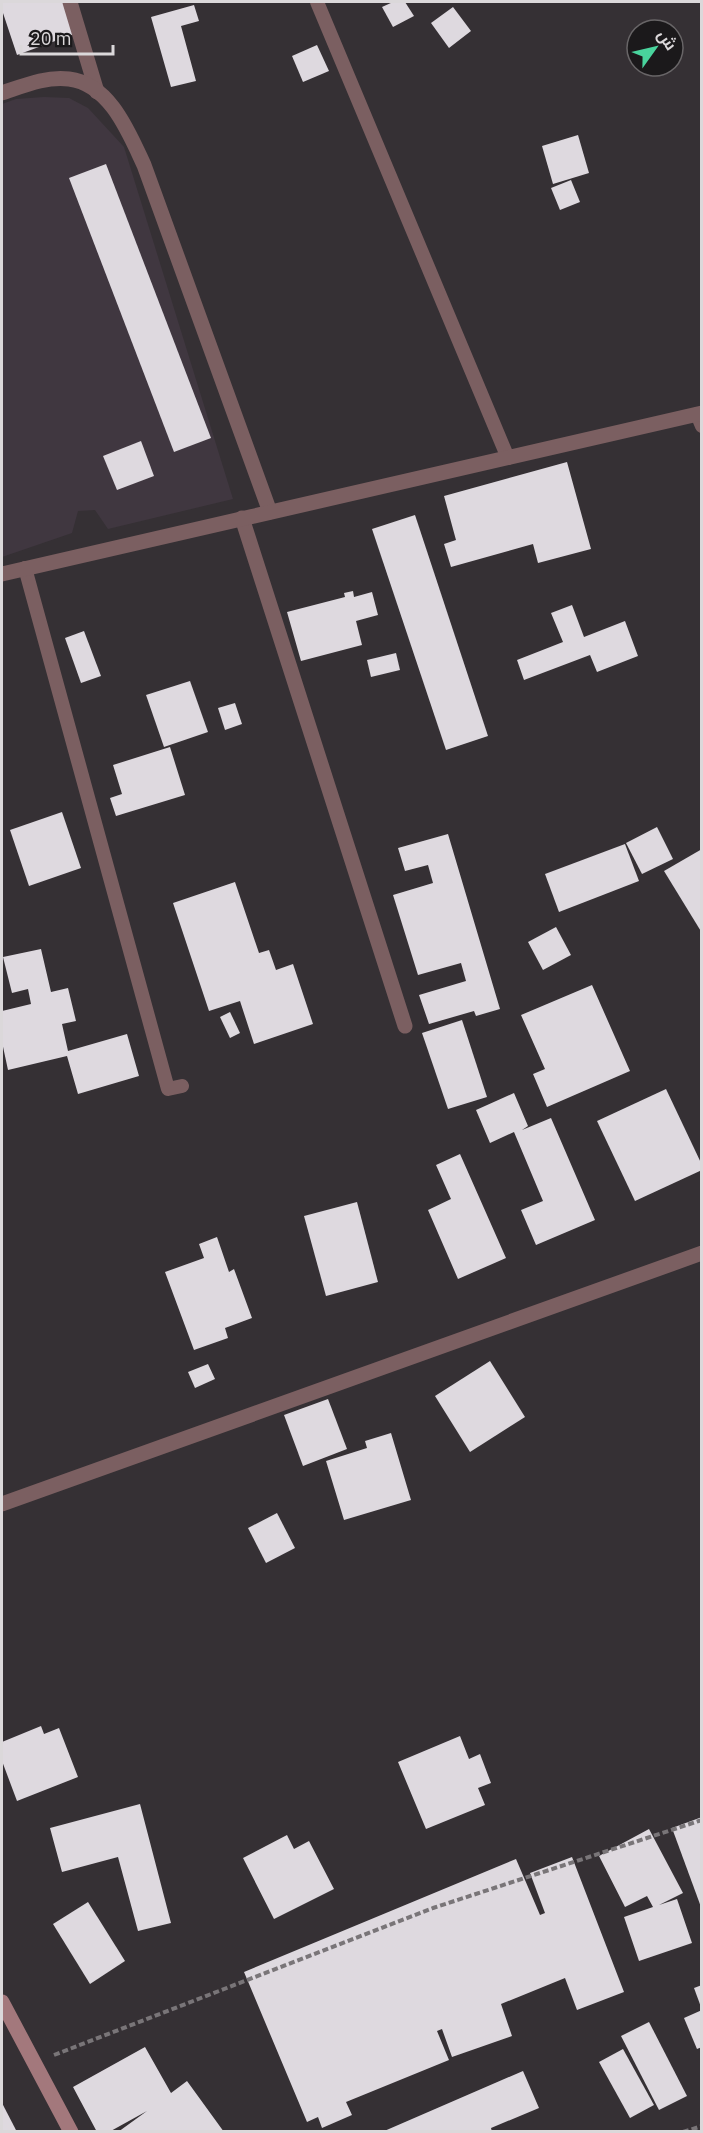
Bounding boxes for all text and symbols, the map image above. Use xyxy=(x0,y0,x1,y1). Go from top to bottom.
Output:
scale bar xyxy=(21,18,112,56)
north arrow xyxy=(625,18,685,78)
text: ش xyxy=(653,26,681,54)
text: 20 m xyxy=(30,27,72,50)

